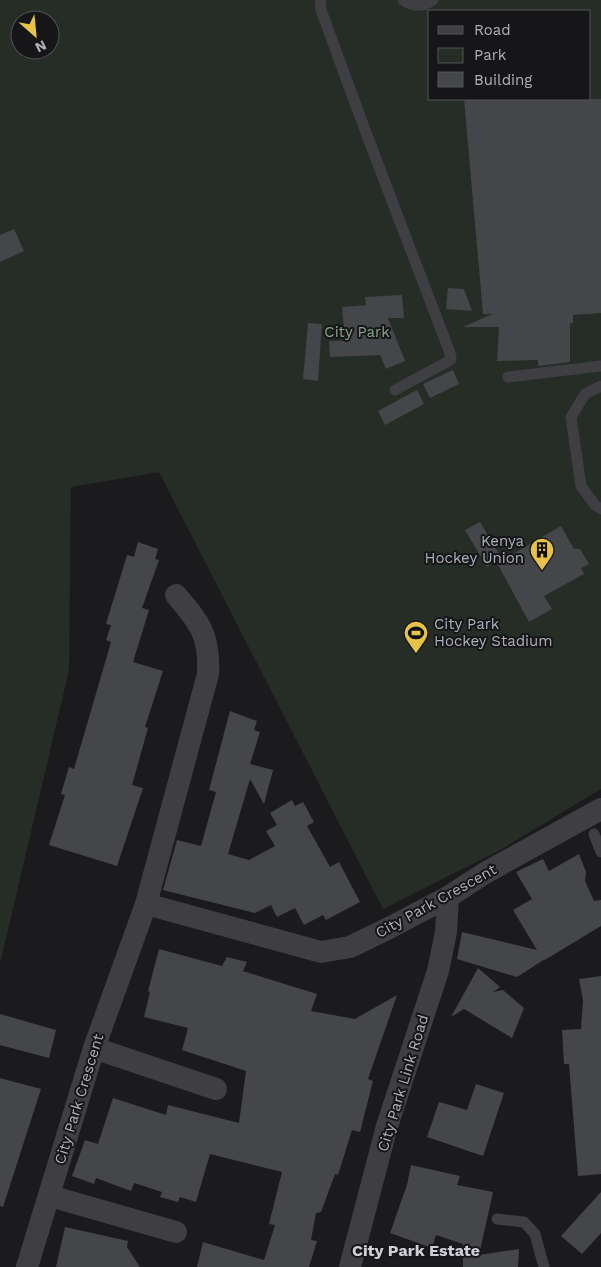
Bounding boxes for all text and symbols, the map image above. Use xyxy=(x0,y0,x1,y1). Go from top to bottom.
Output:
north arrow xyxy=(10,10,60,60)
legend xyxy=(428,10,591,100)
text: Road xyxy=(474,21,511,39)
text: N xyxy=(33,37,49,56)
text: Park xyxy=(474,46,507,64)
text: Building xyxy=(474,71,532,89)
park label: City Park xyxy=(324,323,390,341)
place label: Kenya Hockey Union xyxy=(425,532,525,567)
building icon: Kenya Hockey Union xyxy=(529,537,555,571)
place label: City Park Hockey Stadium xyxy=(434,615,553,650)
sports icon: City Park Hockey Stadium xyxy=(403,620,429,654)
street label: City Park Crescent xyxy=(372,860,500,942)
street label: City Park Link Road xyxy=(374,1012,432,1154)
street label: City Park Crescent xyxy=(51,1031,108,1166)
district label: City Park Estate xyxy=(352,1241,480,1260)

